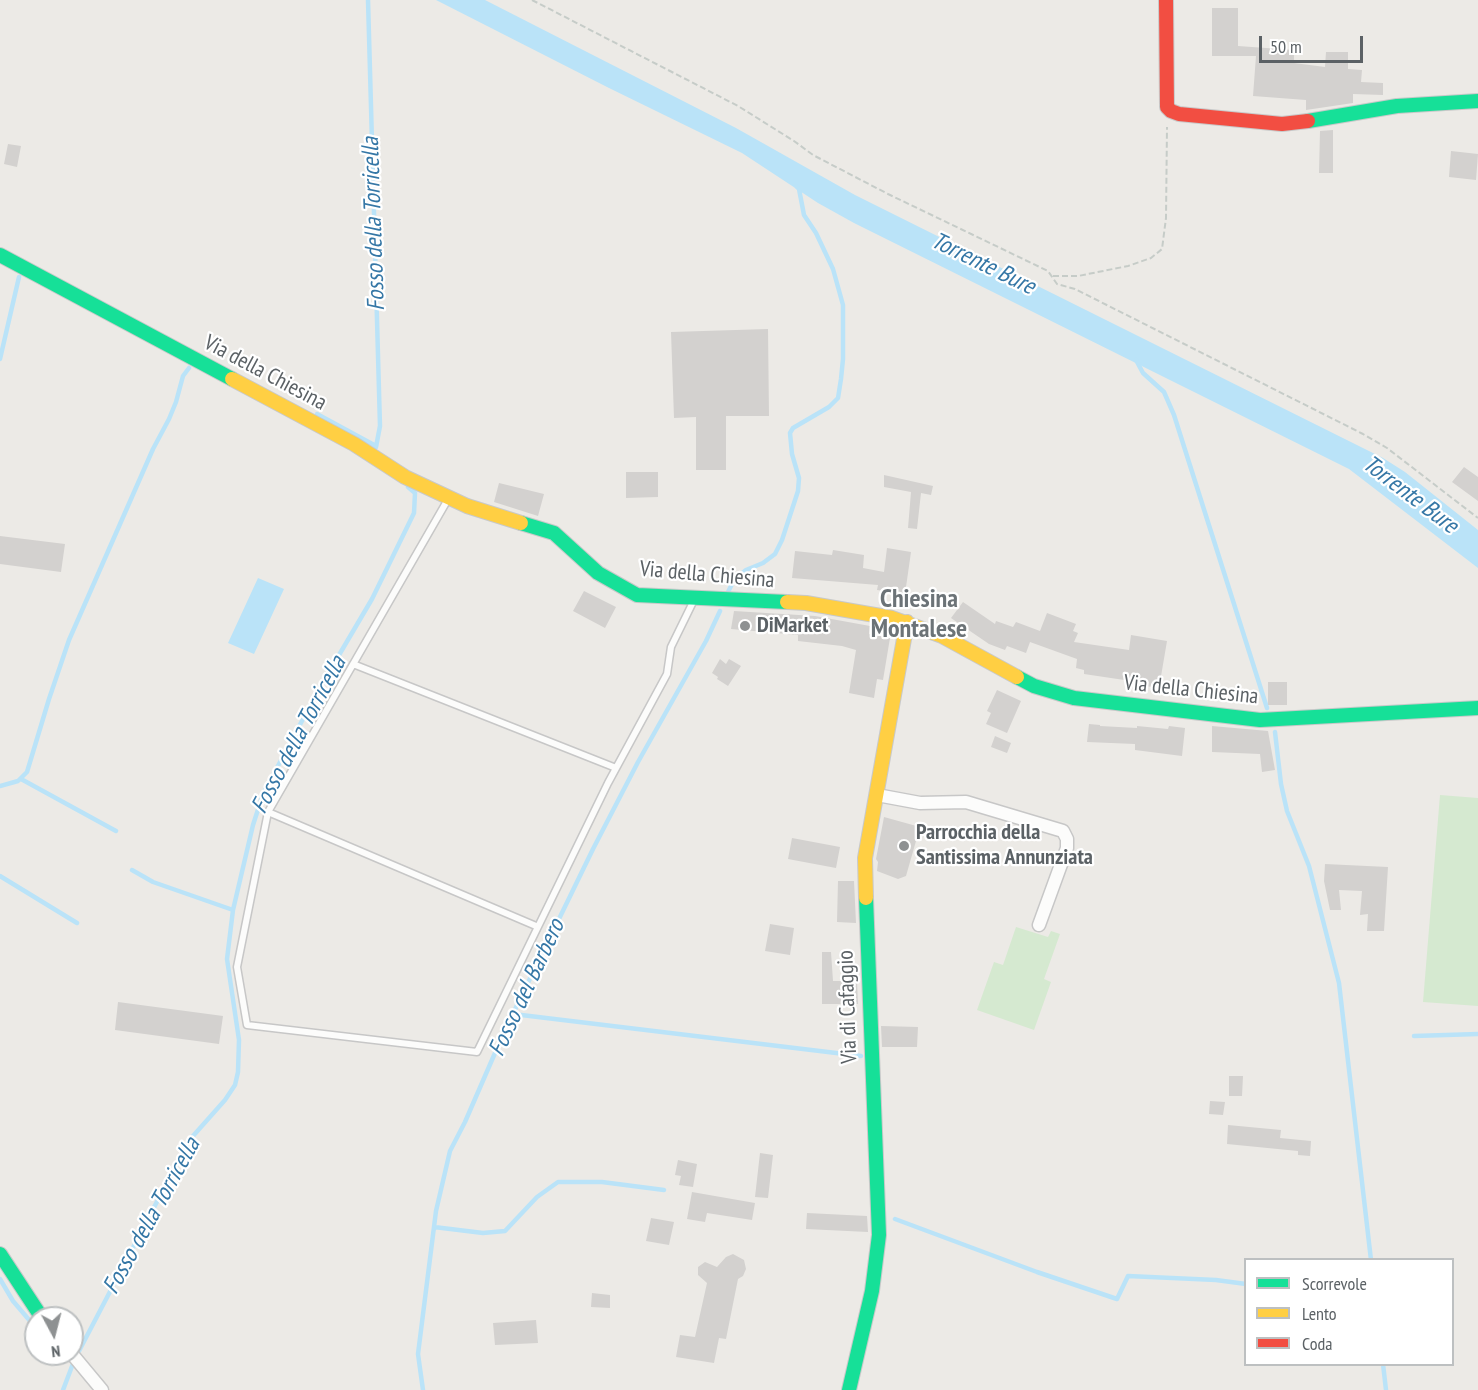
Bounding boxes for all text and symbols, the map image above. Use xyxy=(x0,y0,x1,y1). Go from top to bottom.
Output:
scale bar xyxy=(1262,24,1366,62)
text: 50 m xyxy=(1270,35,1302,58)
water label: Fosso della Torricella xyxy=(357,137,391,311)
water label: Torrente Bure xyxy=(926,227,1040,301)
street label: Via della Chiesina xyxy=(199,330,331,416)
water label: Torrente Bure xyxy=(1357,450,1463,540)
street label: Via della Chiesina xyxy=(639,556,775,594)
district label: Chiesina Montalese xyxy=(871,584,967,646)
place label: DiMarket xyxy=(757,613,829,639)
marker: DiMarket xyxy=(738,619,752,633)
water label: Fosso della Torricella xyxy=(245,651,353,819)
street label: Via della Chiesina xyxy=(1122,670,1260,710)
place label: Parrocchia della Santissima Annunziata xyxy=(916,820,1093,872)
marker: Parrocchia della Santissima Annunziata xyxy=(897,839,911,853)
water label: Fosso del Barbero xyxy=(483,915,571,1061)
street label: Via di Cafaggio xyxy=(833,950,863,1064)
water label: Fosso della Torricella xyxy=(97,1133,207,1299)
legend xyxy=(1244,1258,1454,1366)
text: Scorrevole xyxy=(1302,1272,1367,1295)
text: Lento xyxy=(1302,1302,1337,1325)
north arrow xyxy=(24,1306,84,1366)
text: Coda xyxy=(1302,1332,1333,1355)
text: N xyxy=(50,1341,61,1362)

